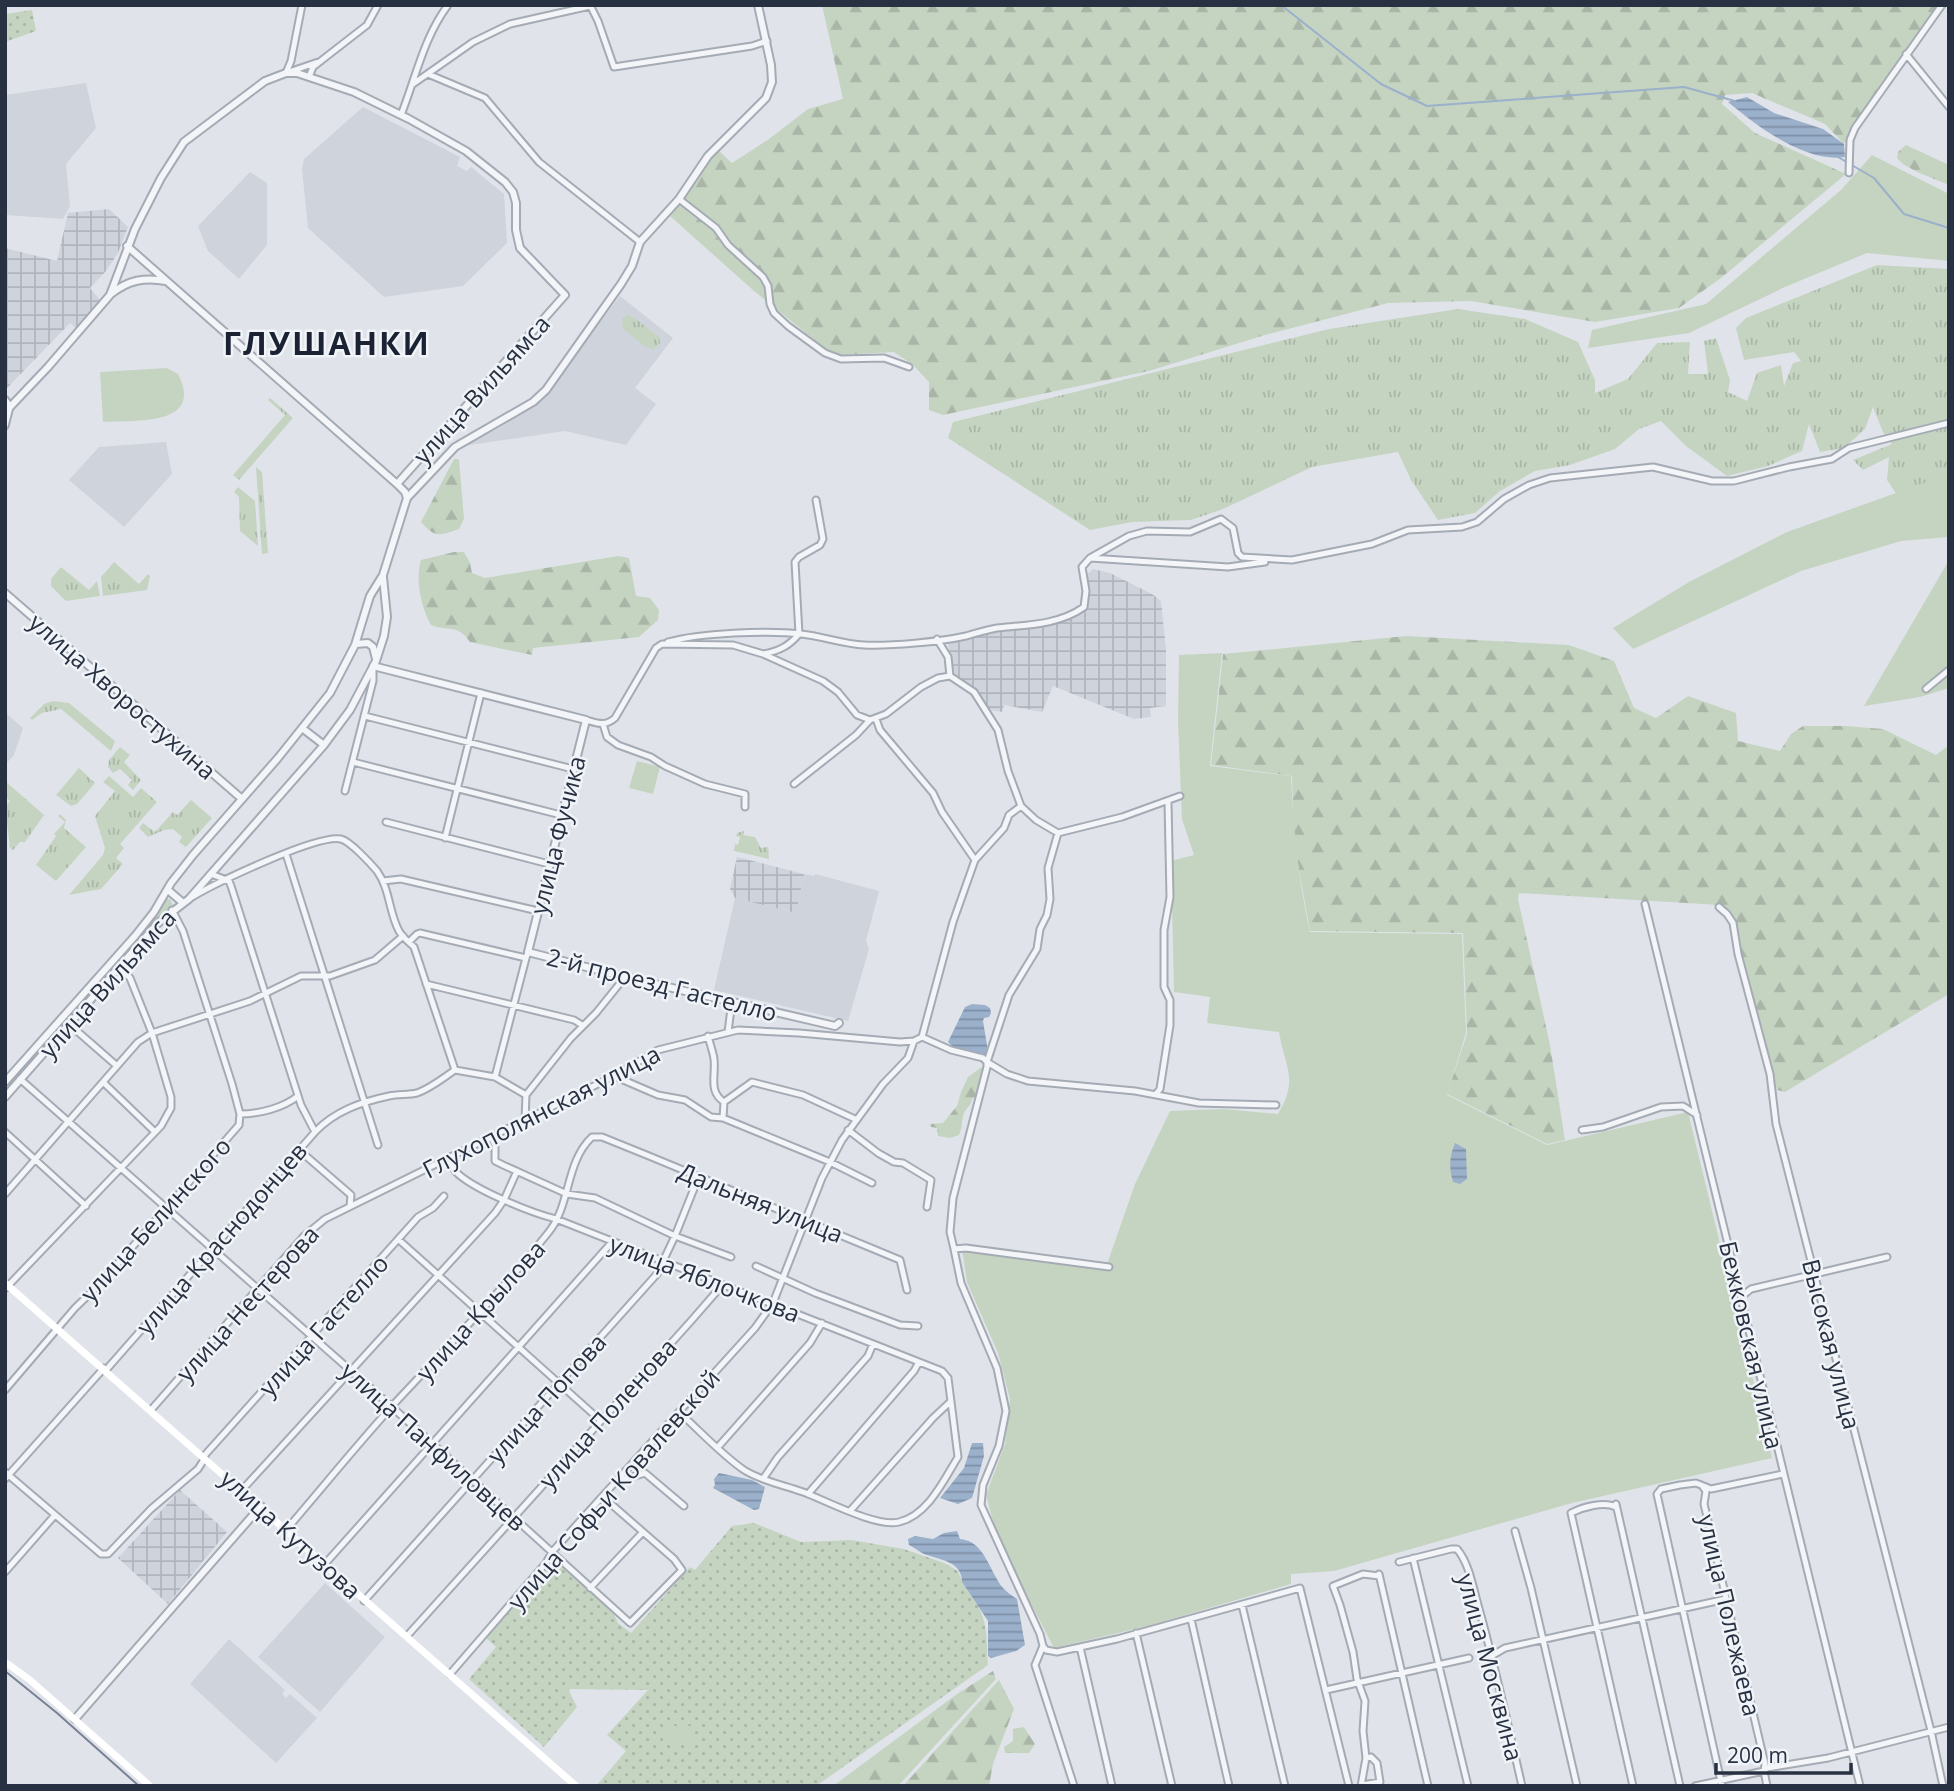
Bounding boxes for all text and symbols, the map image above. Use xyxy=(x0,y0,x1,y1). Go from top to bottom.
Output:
street label: улица Вильямса xyxy=(405,307,557,471)
district label: ГЛУШАНКИ xyxy=(223,321,431,364)
street label: улица Хворостухина xyxy=(22,605,224,787)
street label: улица Фучика xyxy=(521,752,593,918)
street label: улица Вильямса xyxy=(31,901,183,1065)
street label: 2-й проезд Гастелло xyxy=(543,939,781,1029)
street label: Глухополянская улица xyxy=(416,1037,666,1185)
street label: улица Белинского xyxy=(72,1130,238,1308)
street label: улица Краснодонцев xyxy=(128,1135,314,1341)
street label: Дальняя улица xyxy=(674,1154,848,1250)
street label: улица Нестерова xyxy=(168,1218,326,1388)
street label: улица Яблочкова xyxy=(605,1226,805,1330)
street label: улица Крылова xyxy=(408,1233,552,1387)
street label: Бежковская улица xyxy=(1712,1238,1792,1452)
street label: улица Гастелло xyxy=(251,1247,395,1403)
street label: Высокая улица xyxy=(1795,1255,1869,1433)
street label: улица Попова xyxy=(479,1326,613,1470)
street label: улица Поленова xyxy=(531,1331,683,1495)
street label: улица Панфиловцев xyxy=(334,1354,534,1538)
street label: улица Софьи Ковалевской xyxy=(499,1362,727,1616)
street label: улица Кутузова xyxy=(214,1462,368,1606)
street label: улица Полежаева xyxy=(1691,1511,1769,1719)
street label: улица Москвина xyxy=(1450,1569,1532,1765)
scale bar xyxy=(1716,1732,1851,1776)
text: 200 m xyxy=(1727,1741,1788,1769)

